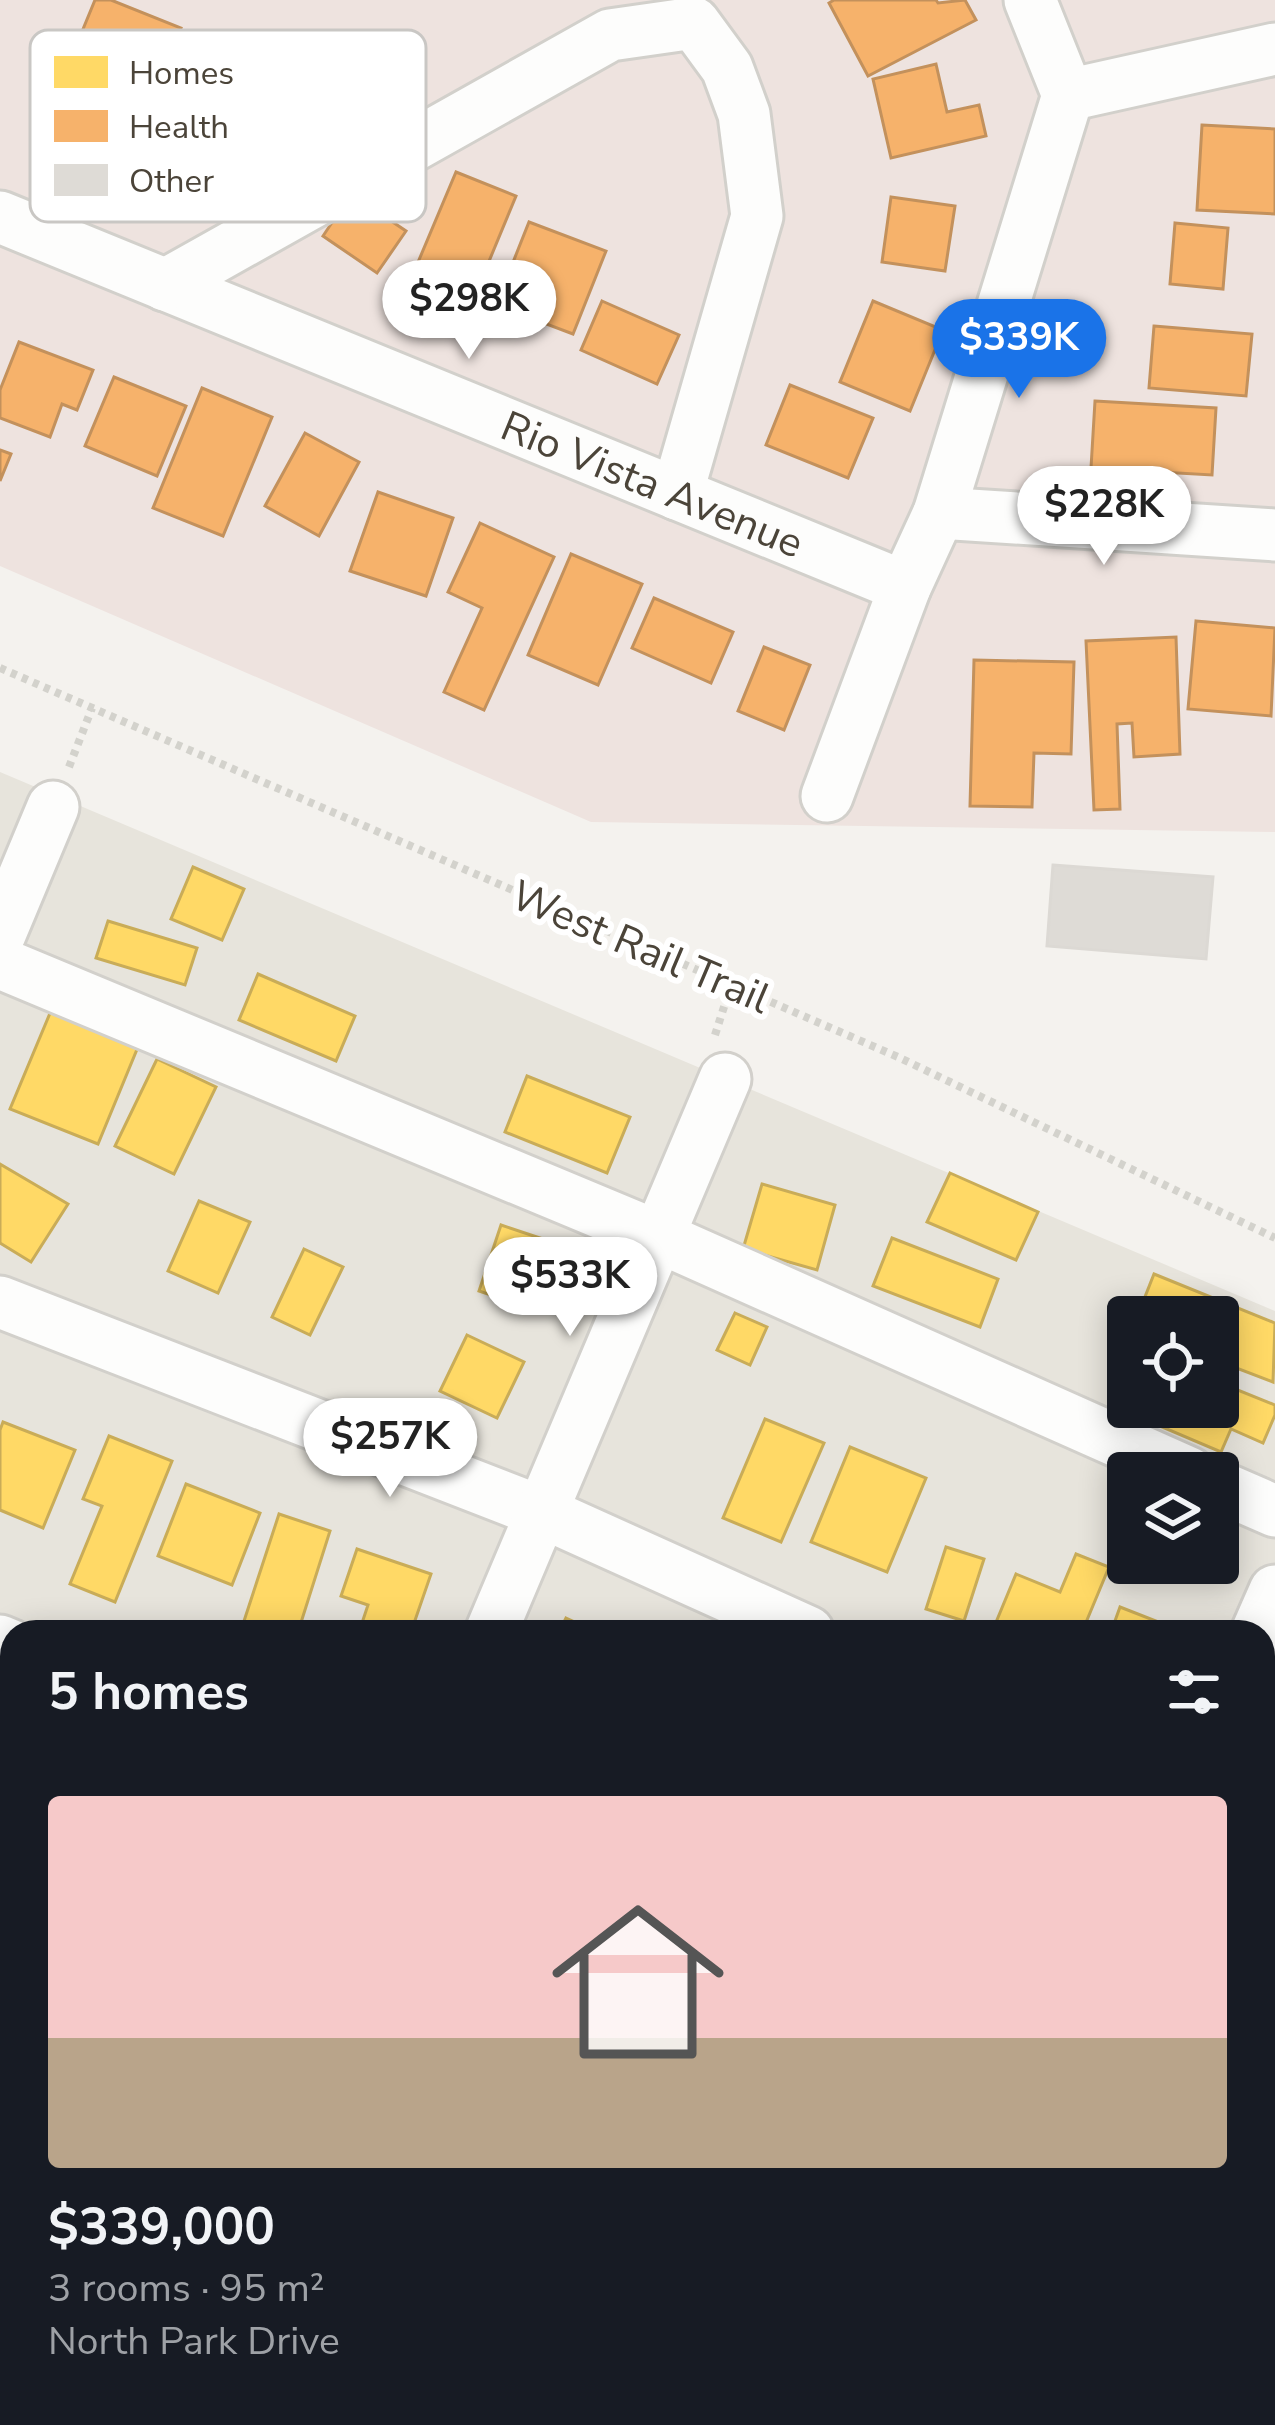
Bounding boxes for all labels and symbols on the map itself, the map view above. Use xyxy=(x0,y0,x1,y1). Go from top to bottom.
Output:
legend xyxy=(30,30,426,222)
text: Homes xyxy=(129,51,234,96)
text: Health xyxy=(129,105,229,150)
text: Other xyxy=(129,159,214,204)
pin: $298K xyxy=(385,260,553,362)
pin: $339K xyxy=(935,299,1103,401)
street label: Rio Vista Avenue xyxy=(492,398,812,572)
pin: $228K xyxy=(1020,466,1188,568)
street label: West Rail Trail xyxy=(502,867,779,1028)
pin: $533K xyxy=(486,1237,654,1339)
pin: $257K xyxy=(306,1398,474,1500)

